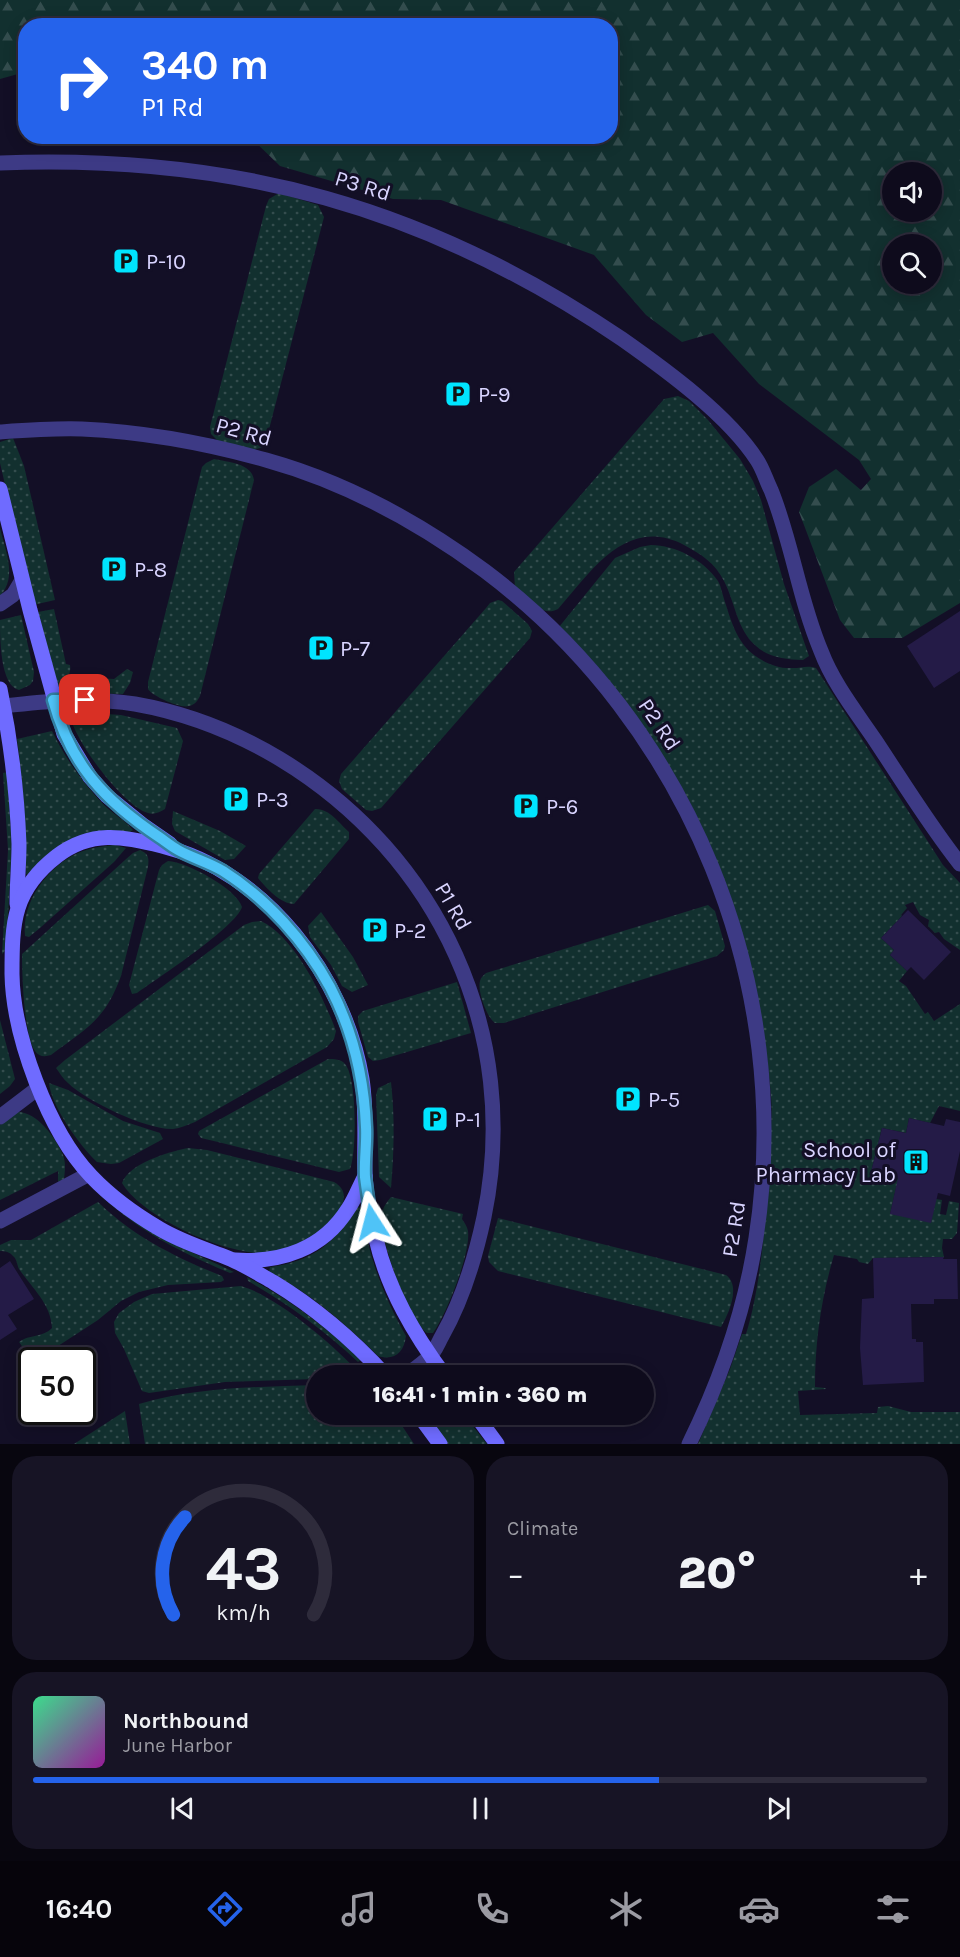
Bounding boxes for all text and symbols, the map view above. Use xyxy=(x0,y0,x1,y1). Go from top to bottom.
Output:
text: 340 m xyxy=(141,40,269,90)
icon: right xyxy=(42,42,120,120)
text: P1 Rd xyxy=(141,91,204,123)
map controls xyxy=(882,162,942,294)
button: sound xyxy=(882,162,942,222)
street label: P3 Rd xyxy=(332,165,394,207)
button: search xyxy=(882,234,942,294)
parking icon: P-10 xyxy=(111,246,141,276)
place label: P-10 xyxy=(146,249,186,275)
parking icon: P-9 xyxy=(443,379,473,409)
place label: P-9 xyxy=(478,382,511,408)
street label: P2 Rd xyxy=(213,412,274,452)
parking icon: P-8 xyxy=(99,554,129,584)
place label: P-8 xyxy=(134,557,167,583)
parking icon: P-7 xyxy=(306,633,336,663)
place label: P-7 xyxy=(340,636,370,662)
pin xyxy=(59,674,110,725)
icon: arrive xyxy=(68,683,101,716)
street label: P2 Rd xyxy=(633,694,686,755)
parking icon: P-3 xyxy=(221,784,251,814)
place label: P-3 xyxy=(256,787,289,813)
parking icon: P-6 xyxy=(511,791,541,821)
place label: P-6 xyxy=(546,794,578,820)
street label: P1 Rd xyxy=(429,878,477,935)
parking icon: P-2 xyxy=(360,915,390,945)
place label: P-2 xyxy=(394,918,427,944)
parking icon: P-5 xyxy=(613,1084,643,1114)
place label: P-5 xyxy=(648,1087,680,1113)
parking icon: P-1 xyxy=(420,1104,450,1134)
place label: P-1 xyxy=(454,1107,481,1133)
place label: School of Pharmacy Lab xyxy=(756,1137,896,1188)
building icon: School of Pharmacy Lab xyxy=(901,1147,931,1177)
position arrow xyxy=(340,1190,404,1254)
street label: P2 Rd xyxy=(717,1199,751,1259)
speed limit sign: 50 xyxy=(18,1347,96,1425)
text: 16:41 · 1 min · 360 m xyxy=(373,1382,587,1408)
text: Climate xyxy=(507,1517,578,1540)
text: 43 xyxy=(205,1532,281,1605)
text: 20° xyxy=(678,1547,756,1599)
text: − xyxy=(507,1555,524,1593)
text: + xyxy=(910,1555,927,1593)
text: km/h xyxy=(216,1600,270,1625)
text: Northbound xyxy=(123,1708,249,1734)
text: June Harbor xyxy=(123,1734,232,1757)
icon: previous xyxy=(166,1792,199,1825)
icon: pause xyxy=(464,1792,497,1825)
icon: next xyxy=(762,1792,795,1825)
icon: directions xyxy=(204,1888,246,1930)
icon: music xyxy=(338,1888,380,1930)
icon: phone xyxy=(471,1888,513,1930)
icon: climate xyxy=(605,1888,647,1930)
icon: car xyxy=(738,1888,780,1930)
icon: filters xyxy=(872,1888,914,1930)
text: 16:40 xyxy=(46,1893,112,1925)

